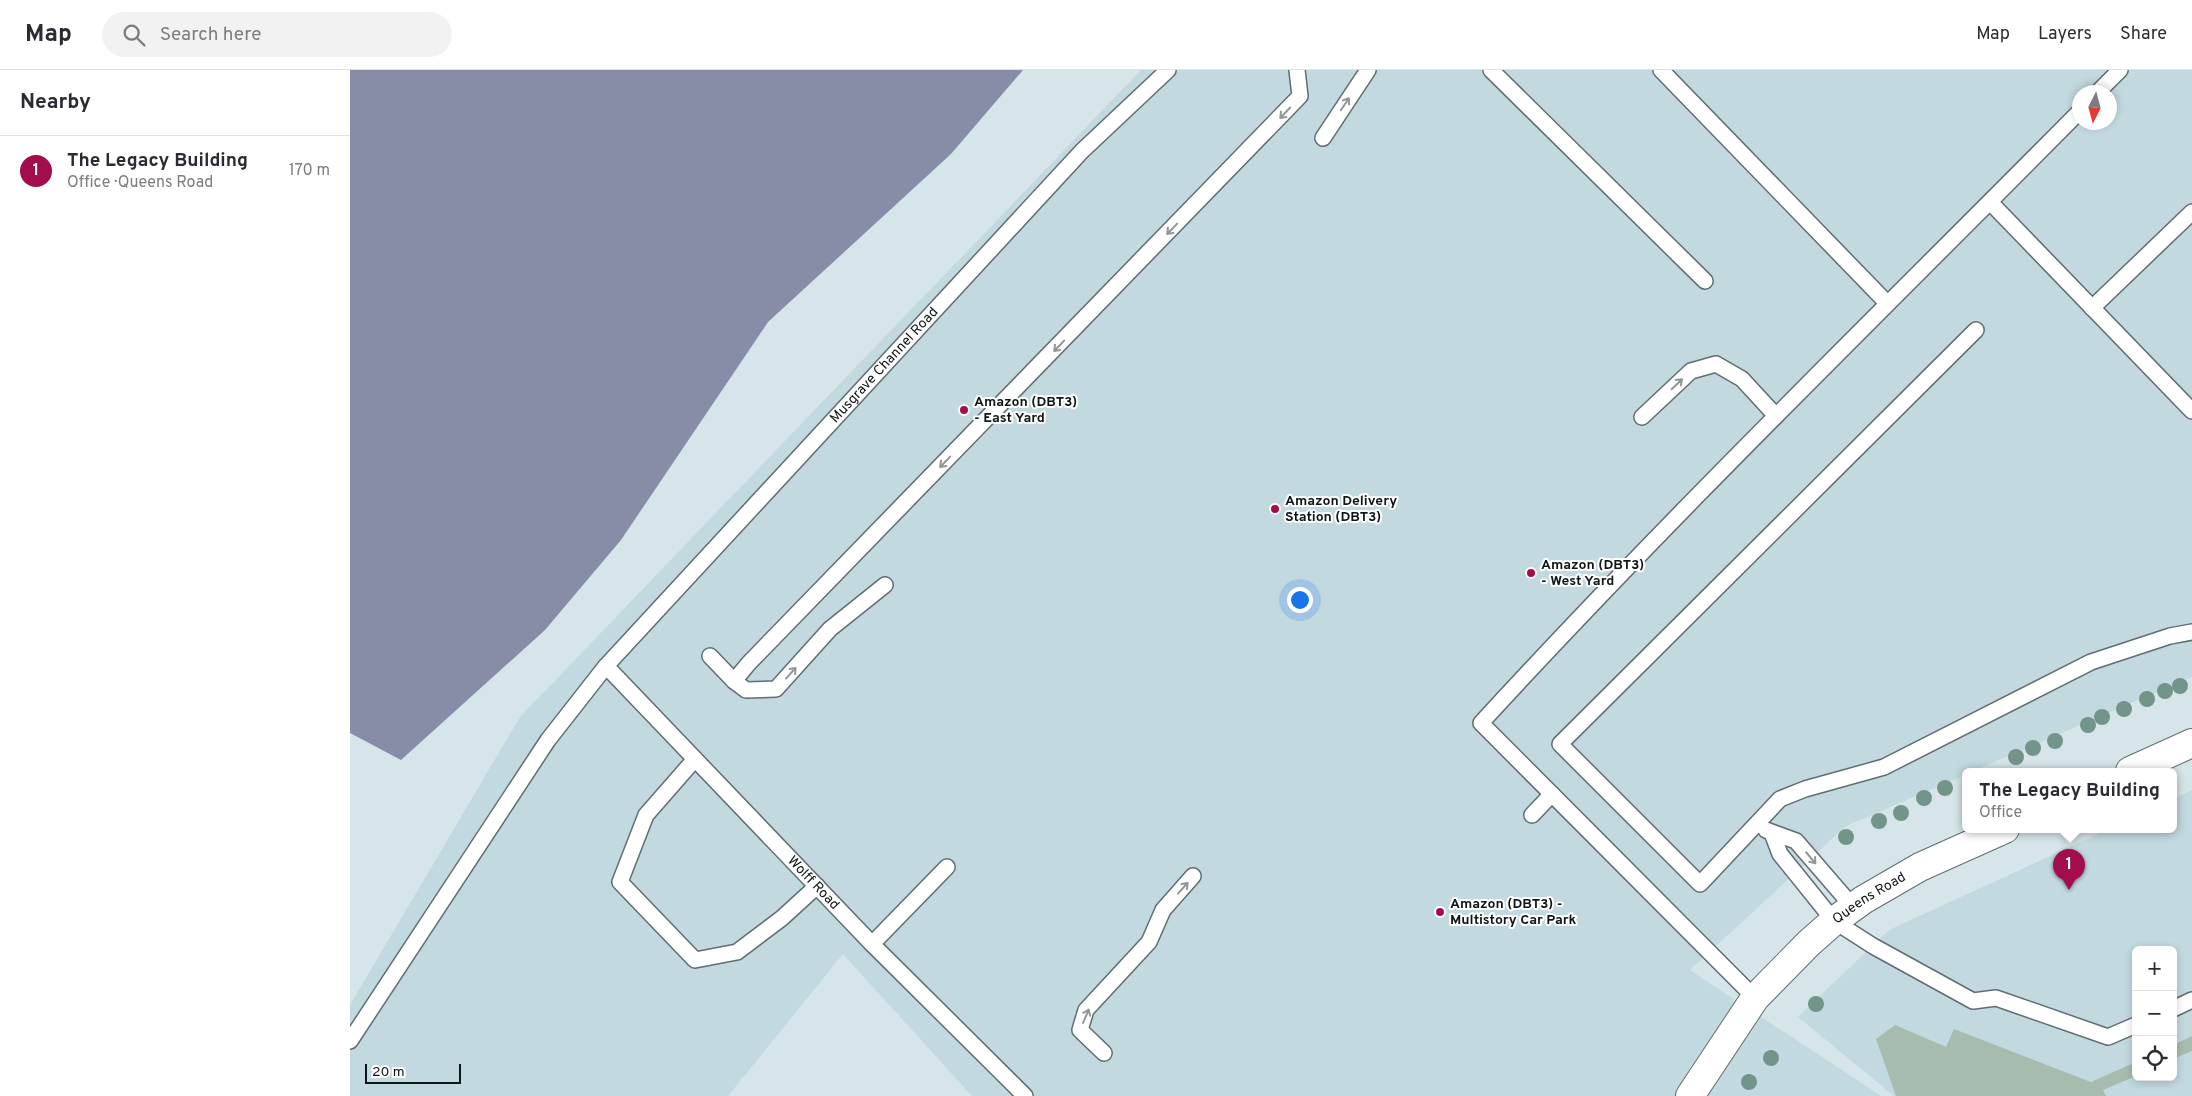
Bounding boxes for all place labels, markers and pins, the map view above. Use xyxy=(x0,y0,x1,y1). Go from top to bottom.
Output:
place label: Amazon (DBT3) - East Yard xyxy=(974,394,1077,427)
marker: Amazon (DBT3) - East Yard xyxy=(958,404,970,416)
place label: Amazon Delivery Station (DBT3) xyxy=(1285,493,1397,526)
marker: Amazon Delivery Station (DBT3) xyxy=(1269,503,1281,515)
place label: Amazon (DBT3) - West Yard xyxy=(1541,557,1644,590)
marker: Amazon (DBT3) - West Yard xyxy=(1525,567,1537,579)
pin: 1 xyxy=(2053,849,2085,890)
place label: Amazon (DBT3) - Multistory Car Park xyxy=(1450,896,1577,929)
marker: Amazon (DBT3) - Multistory Car Park xyxy=(1434,906,1446,918)

